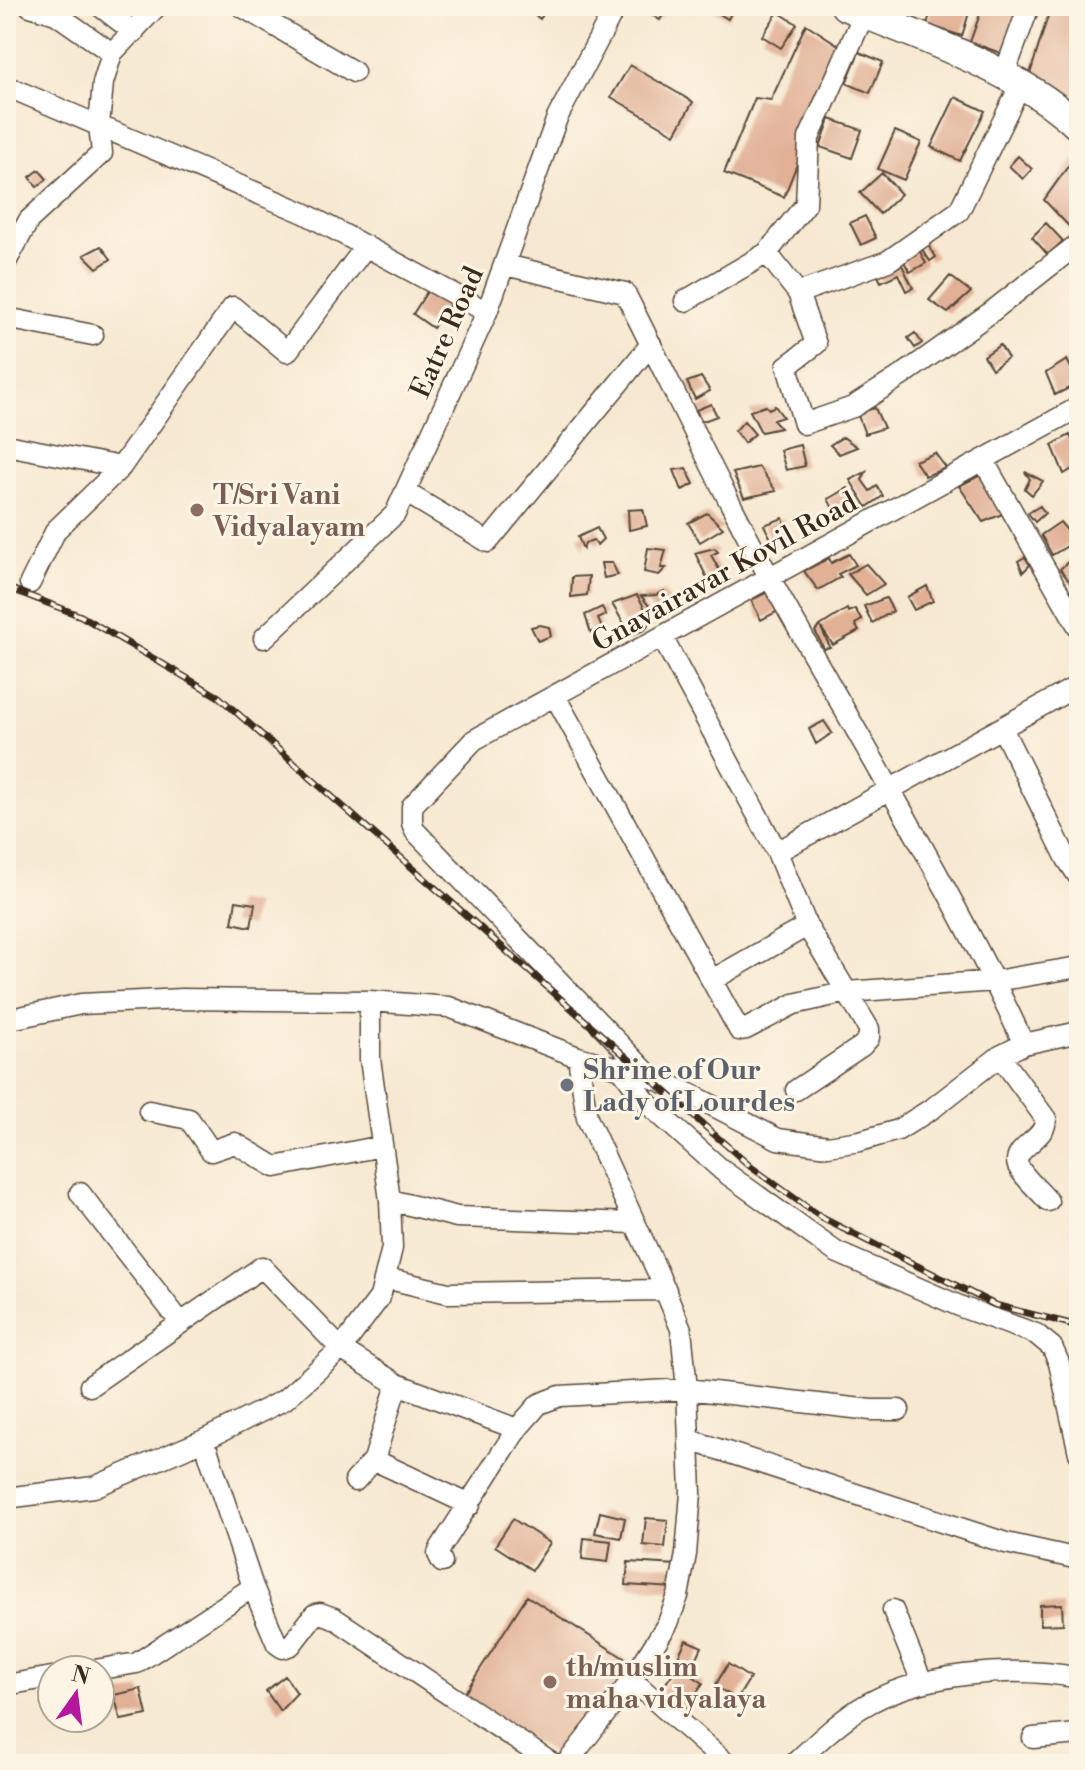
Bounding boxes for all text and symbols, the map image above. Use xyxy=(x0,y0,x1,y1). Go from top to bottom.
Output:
street label: Eatre Road xyxy=(403,261,492,404)
place label: T/Sri Vani Vidyalayam xyxy=(212,478,366,545)
street label: Gnavairavar Kovil Road xyxy=(586,485,864,660)
marker: T/Sri Vani Vidyalayam xyxy=(188,501,206,519)
place label: Shrine of Our Lady of Lourdes xyxy=(583,1053,795,1120)
marker: Shrine of Our Lady of Lourdes xyxy=(558,1076,576,1094)
place label: th/muslim maha vidyalaya xyxy=(566,1650,767,1717)
north arrow xyxy=(36,1654,116,1734)
text: N xyxy=(69,1661,93,1691)
marker: th/muslim maha vidyalaya xyxy=(541,1673,559,1691)

